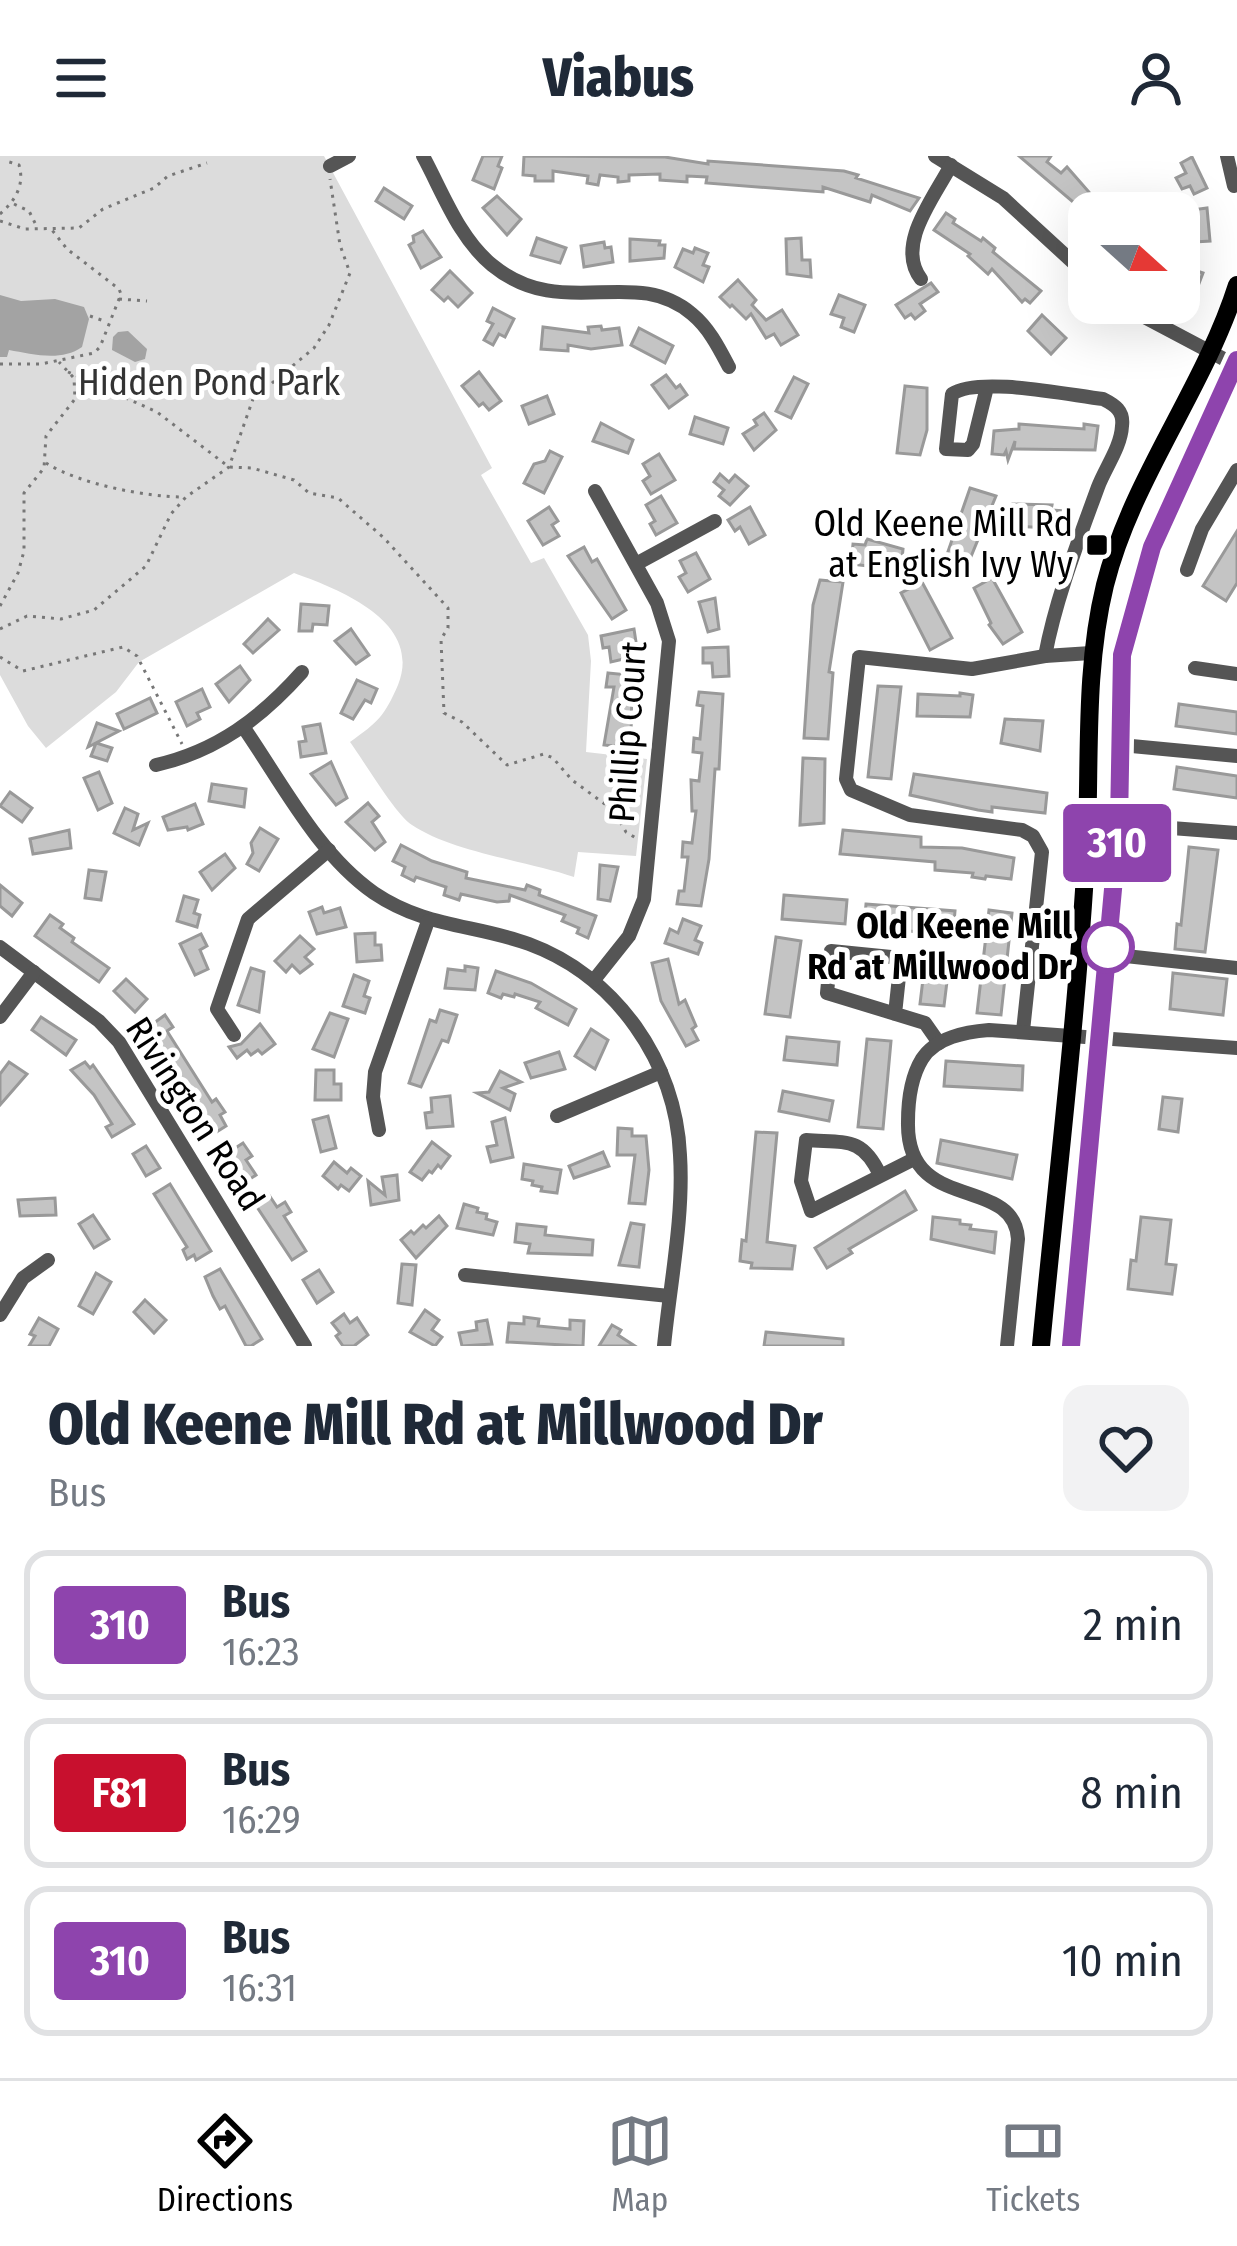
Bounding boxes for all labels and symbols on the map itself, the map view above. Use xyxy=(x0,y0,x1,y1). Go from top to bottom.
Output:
north arrow xyxy=(1068,192,1200,324)
park label: Hidden Pond Park xyxy=(78,361,340,405)
place label: Old Keene Mill Rd at English Ivy Wy xyxy=(813,502,1073,587)
marker: Old Keene Mill Rd at English Ivy Wy xyxy=(1084,532,1110,558)
street label: Phillip Court xyxy=(600,640,656,824)
line badge: 310 xyxy=(1048,804,1186,882)
place label: Old Keene Mill Rd at Millwood Dr xyxy=(807,904,1073,989)
marker: Old Keene Mill Rd at Millwood Dr xyxy=(1083,922,1133,972)
street label: Rivington Road xyxy=(116,1009,274,1219)

